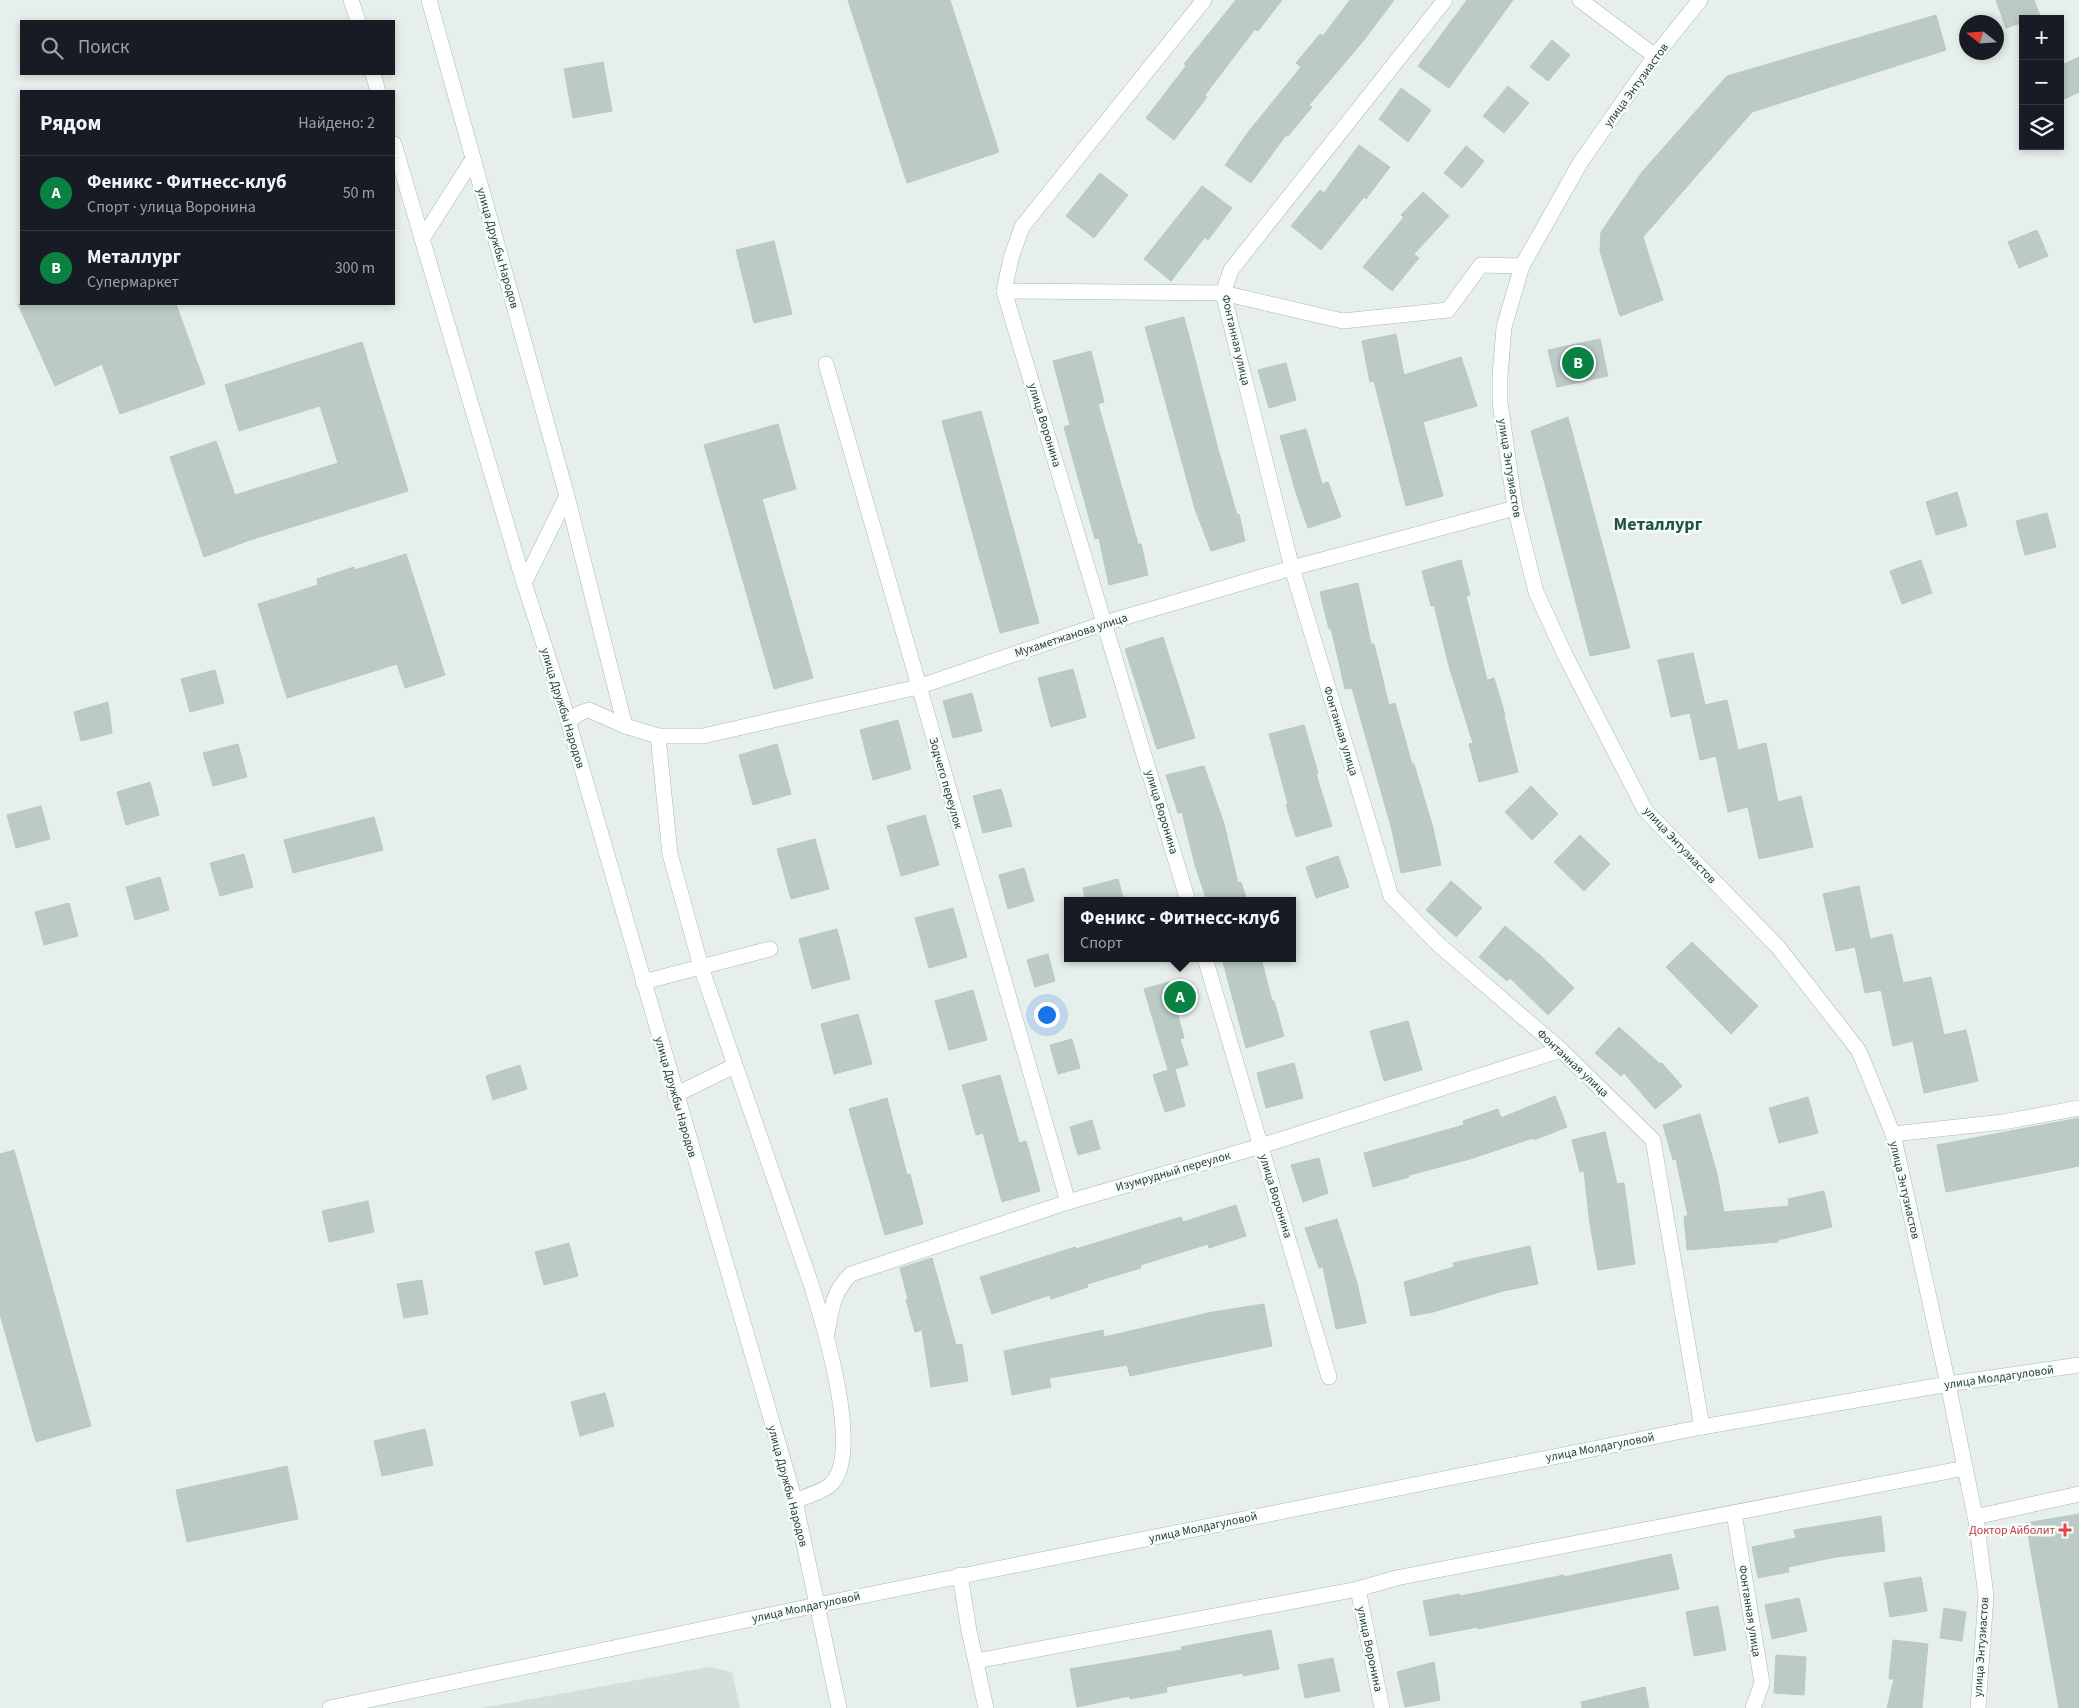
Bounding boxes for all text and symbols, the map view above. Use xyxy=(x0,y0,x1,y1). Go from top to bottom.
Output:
north arrow xyxy=(1959,15,2004,60)
map controls xyxy=(2019,15,2064,150)
button: + xyxy=(2019,15,2064,60)
search box xyxy=(20,20,395,75)
icon: search xyxy=(38,34,66,62)
text: Поиск xyxy=(78,34,129,61)
street label: улица Энтузиастов xyxy=(1600,40,1673,131)
button: − xyxy=(2019,60,2064,105)
button: layers xyxy=(2019,105,2064,150)
text: Рядом xyxy=(40,108,101,138)
text: Найдено: 2 xyxy=(298,112,375,134)
text: Феникс - Фитнесс-клуб xyxy=(87,169,287,196)
text: A xyxy=(51,182,61,204)
text: 50 m xyxy=(343,182,375,204)
street label: улица Дружбы Народов xyxy=(472,186,523,311)
text: Спорт · улица Воронина xyxy=(87,196,256,218)
text: Металлург xyxy=(87,244,181,271)
text: B xyxy=(51,257,61,279)
text: 300 m xyxy=(335,257,375,279)
text: Супермаркет xyxy=(87,271,179,293)
street label: Фонтанная улица xyxy=(1217,293,1254,387)
pin: B xyxy=(1562,344,1594,382)
street label: улица Воронина xyxy=(1024,381,1065,469)
street label: улица Энтузиастов xyxy=(1493,417,1526,519)
district label: Металлург xyxy=(1614,512,1703,537)
street label: Мухаметжанова улица xyxy=(1012,609,1130,662)
street label: улица Дружбы Народов xyxy=(536,646,589,770)
street label: Фонтанная улица xyxy=(1319,684,1362,778)
street label: Зодчего переулок xyxy=(924,735,967,831)
street label: улица Воронина xyxy=(1141,768,1182,856)
street label: улица Энтузиастов xyxy=(1639,803,1720,888)
popup xyxy=(1064,897,1296,962)
text: Феникс - Фитнесс-клуб xyxy=(1080,905,1280,932)
text: Спорт xyxy=(1080,932,1123,954)
pin: A xyxy=(1164,978,1196,1016)
your location xyxy=(1034,1002,1060,1028)
street label: Фонтанная улица xyxy=(1533,1025,1612,1101)
street label: улица Дружбы Народов xyxy=(650,1035,701,1160)
street label: улица Энтузиастов xyxy=(1885,1139,1924,1241)
street label: Изумрудный переулок xyxy=(1114,1147,1233,1196)
street label: улица Воронина xyxy=(1255,1152,1296,1240)
street label: улица Молдагуловой xyxy=(1943,1361,2055,1394)
street label: улица Дружбы Народов xyxy=(763,1424,812,1549)
street label: улица Молдагуловой xyxy=(1544,1429,1656,1466)
street label: улица Молдагуловой xyxy=(1147,1508,1259,1547)
place label: Доктор Айболит xyxy=(1969,1522,2055,1539)
marker: Доктор Айболит xyxy=(2059,1524,2071,1536)
street label: Фонтанная улица xyxy=(1734,1564,1765,1658)
street label: улица Молдагуловой xyxy=(750,1588,862,1627)
street label: улица Энтузиастов xyxy=(1970,1597,1993,1698)
street label: улица Воронина xyxy=(1352,1605,1387,1693)

